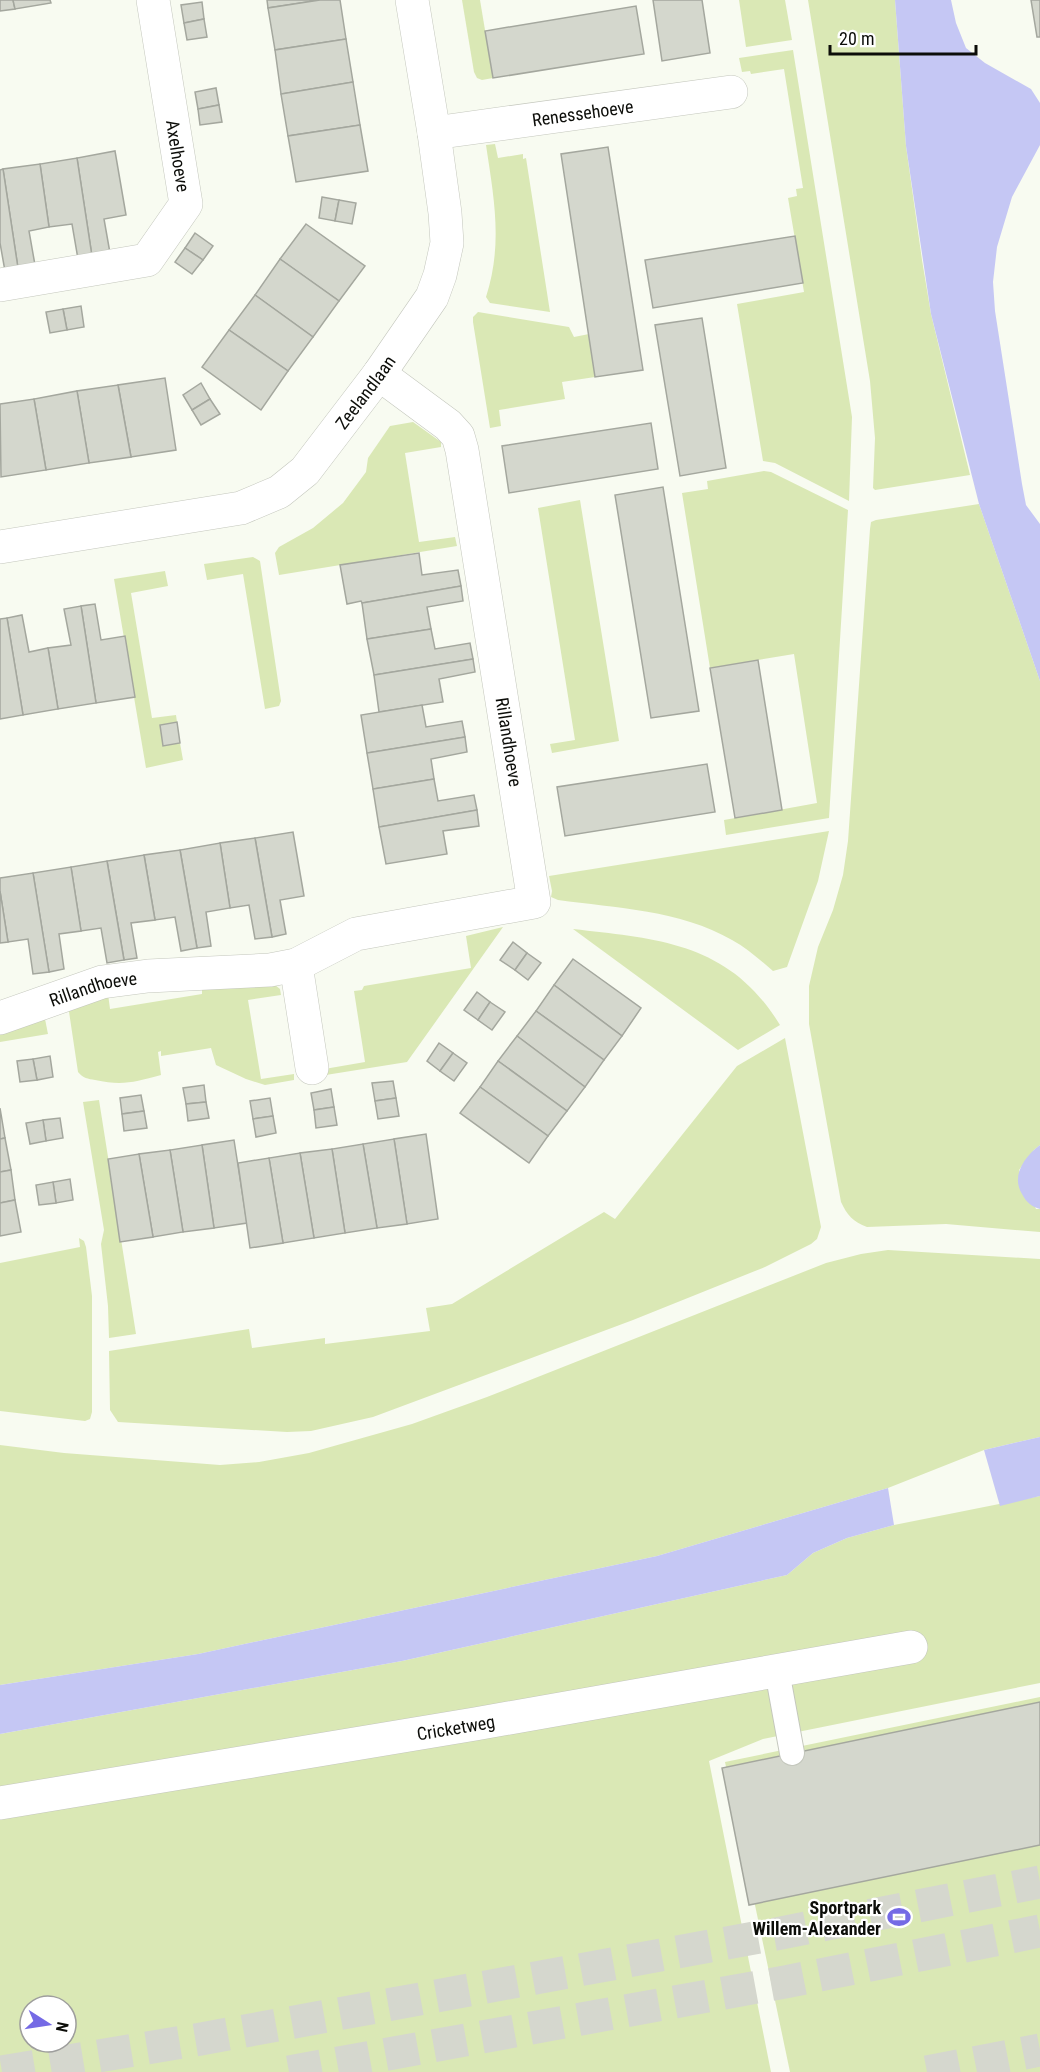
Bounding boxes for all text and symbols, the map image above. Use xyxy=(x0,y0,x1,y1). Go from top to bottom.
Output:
scale bar xyxy=(830,18,976,56)
text: 20 m xyxy=(839,28,874,49)
street label: Renessehoeve xyxy=(531,95,635,130)
street label: Axelhoeve xyxy=(162,118,194,194)
street label: Zeelandlaan xyxy=(331,351,399,433)
street label: Rillandhoeve xyxy=(492,696,526,788)
street label: Rillandhoeve xyxy=(46,967,138,1010)
street label: Cricketweg xyxy=(415,1710,496,1744)
place label: Sportpark Willem-Alexander xyxy=(753,1897,881,1939)
sports icon: Sportpark Willem-Alexander xyxy=(886,1904,912,1930)
north arrow xyxy=(18,1994,78,2054)
text: N xyxy=(52,2020,72,2034)

